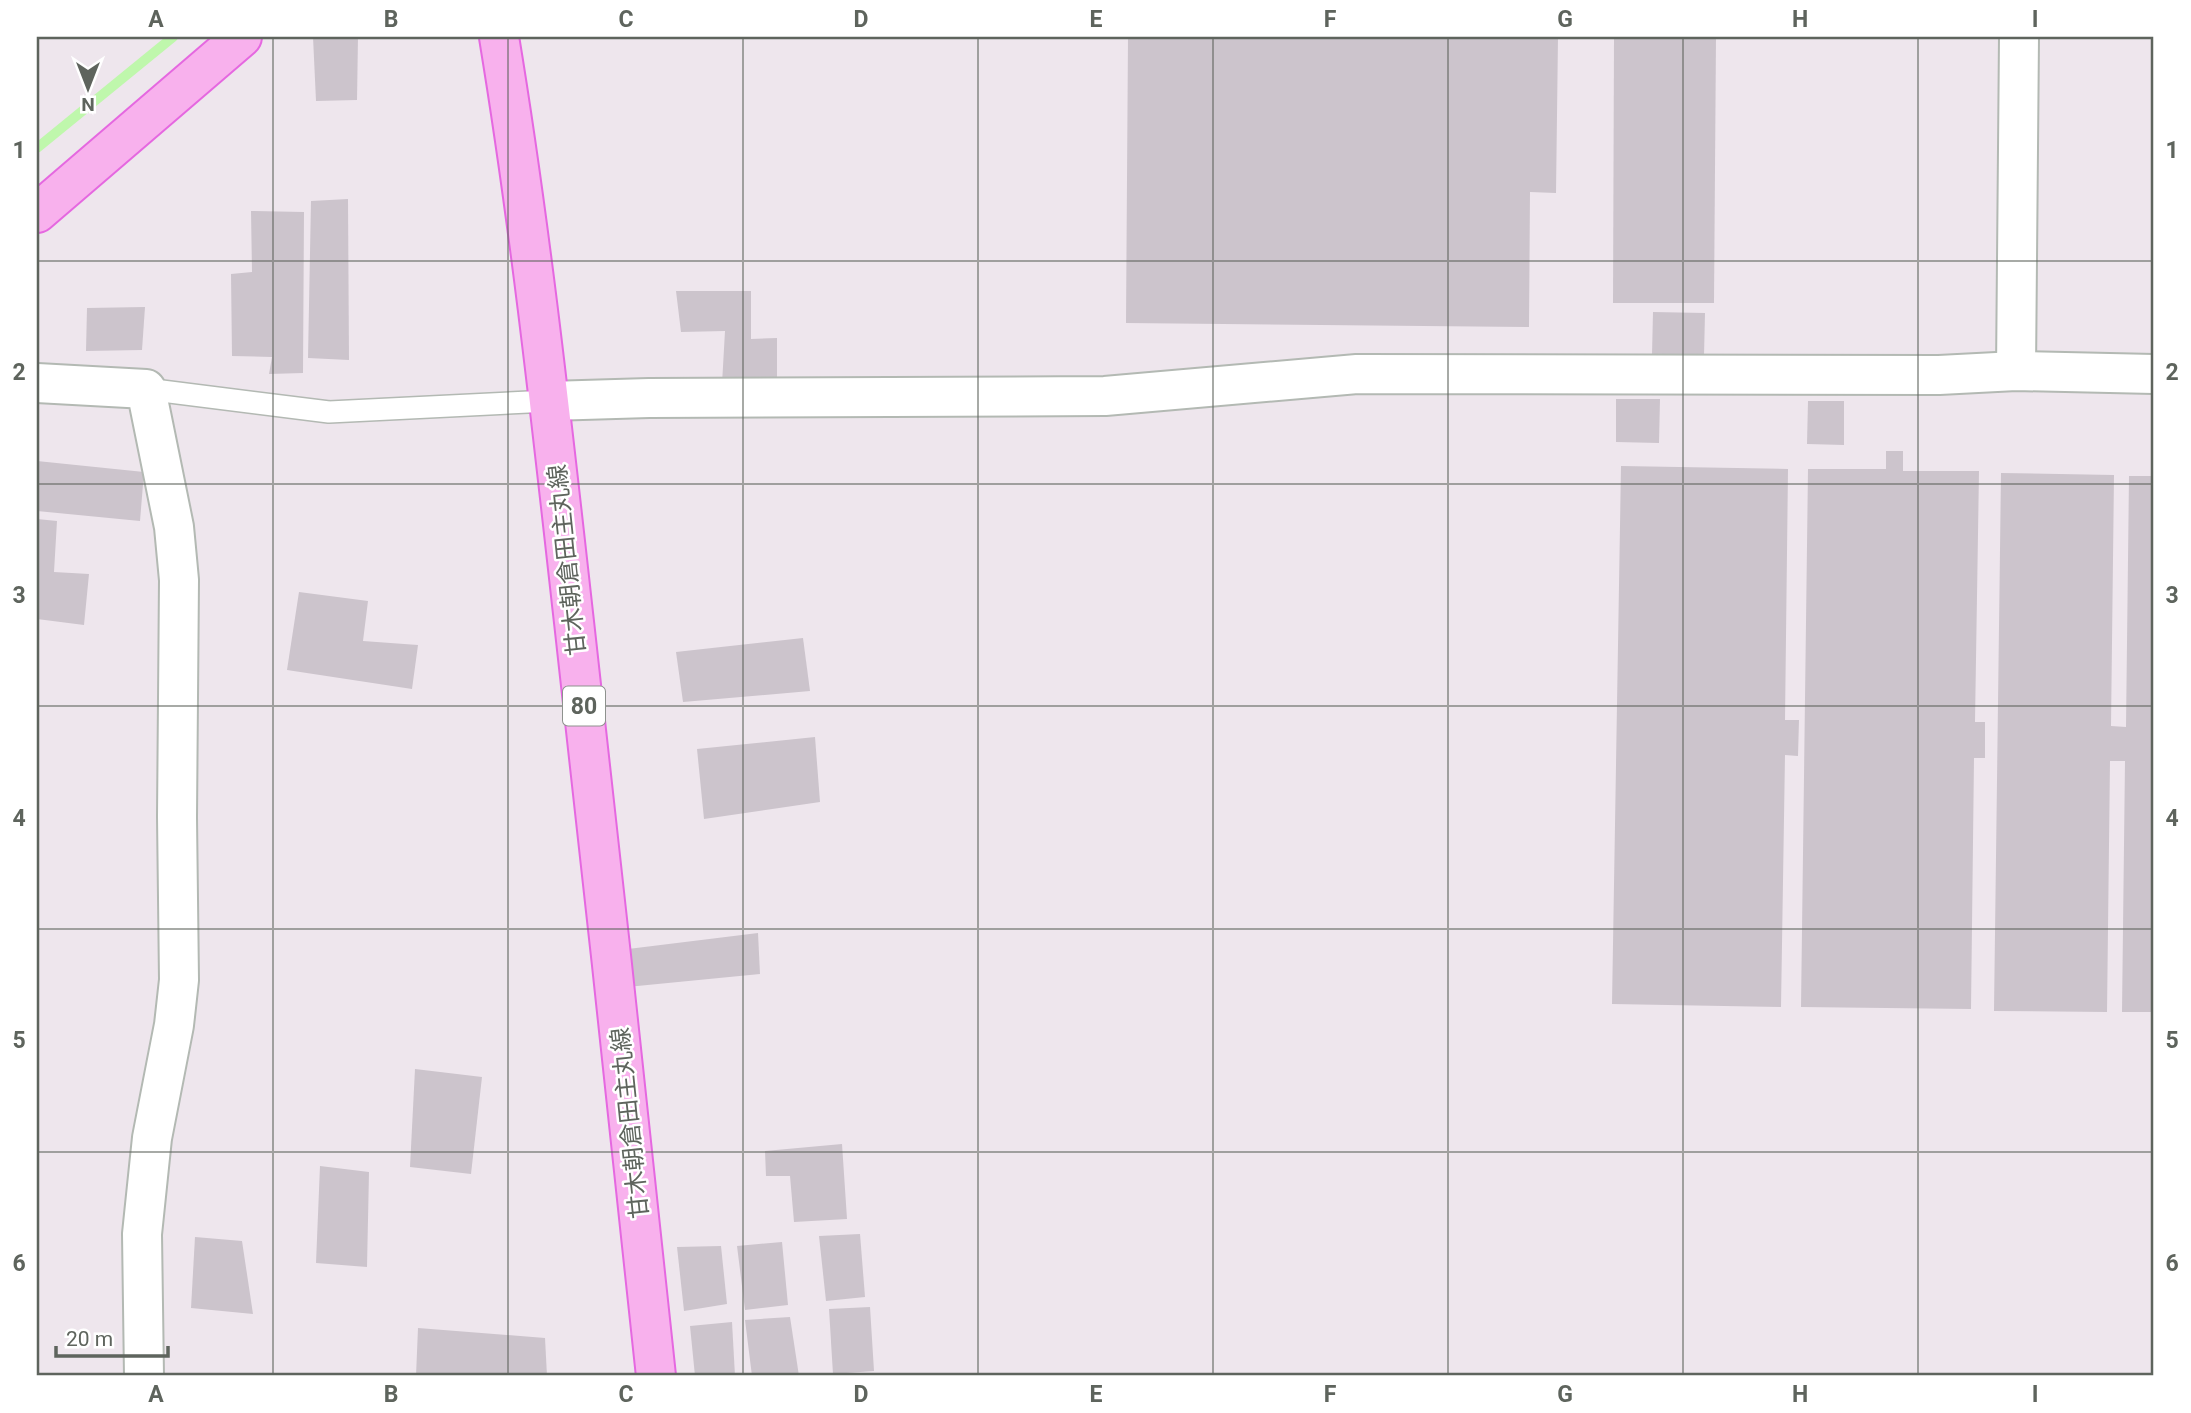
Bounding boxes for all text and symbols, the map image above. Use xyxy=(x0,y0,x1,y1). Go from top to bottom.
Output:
text: A xyxy=(148,6,164,33)
text: B xyxy=(384,6,398,33)
text: C xyxy=(618,6,634,33)
text: D xyxy=(854,6,868,33)
text: E xyxy=(1090,6,1103,33)
text: F xyxy=(1324,6,1337,33)
text: G xyxy=(1557,6,1573,33)
text: H xyxy=(1792,6,1808,33)
text: I xyxy=(2032,6,2038,33)
north arrow xyxy=(52,52,122,122)
text: N xyxy=(81,93,95,116)
text: 1 xyxy=(12,137,26,164)
text: 1 xyxy=(2165,137,2179,164)
text: 2 xyxy=(12,359,26,386)
text: 2 xyxy=(2165,359,2179,386)
street label: 甘木朝倉田主丸線 xyxy=(543,463,591,657)
text: 3 xyxy=(12,582,26,609)
text: 3 xyxy=(2165,582,2179,609)
road number: 80 xyxy=(563,686,605,726)
text: 4 xyxy=(12,805,26,832)
text: 4 xyxy=(2165,805,2179,832)
street label: 甘木朝倉田主丸線 xyxy=(606,1026,654,1220)
text: 5 xyxy=(12,1027,26,1054)
text: 5 xyxy=(2165,1027,2179,1054)
text: 6 xyxy=(12,1250,26,1277)
text: 6 xyxy=(2165,1250,2179,1277)
scale bar xyxy=(56,1315,168,1359)
text: 20 m xyxy=(66,1327,113,1351)
text: A xyxy=(148,1381,164,1408)
text: B xyxy=(384,1381,398,1408)
text: C xyxy=(618,1381,634,1408)
text: D xyxy=(854,1381,868,1408)
text: E xyxy=(1090,1381,1103,1408)
text: F xyxy=(1324,1381,1337,1408)
text: G xyxy=(1557,1381,1573,1408)
text: H xyxy=(1792,1381,1808,1408)
text: I xyxy=(2032,1381,2038,1408)

